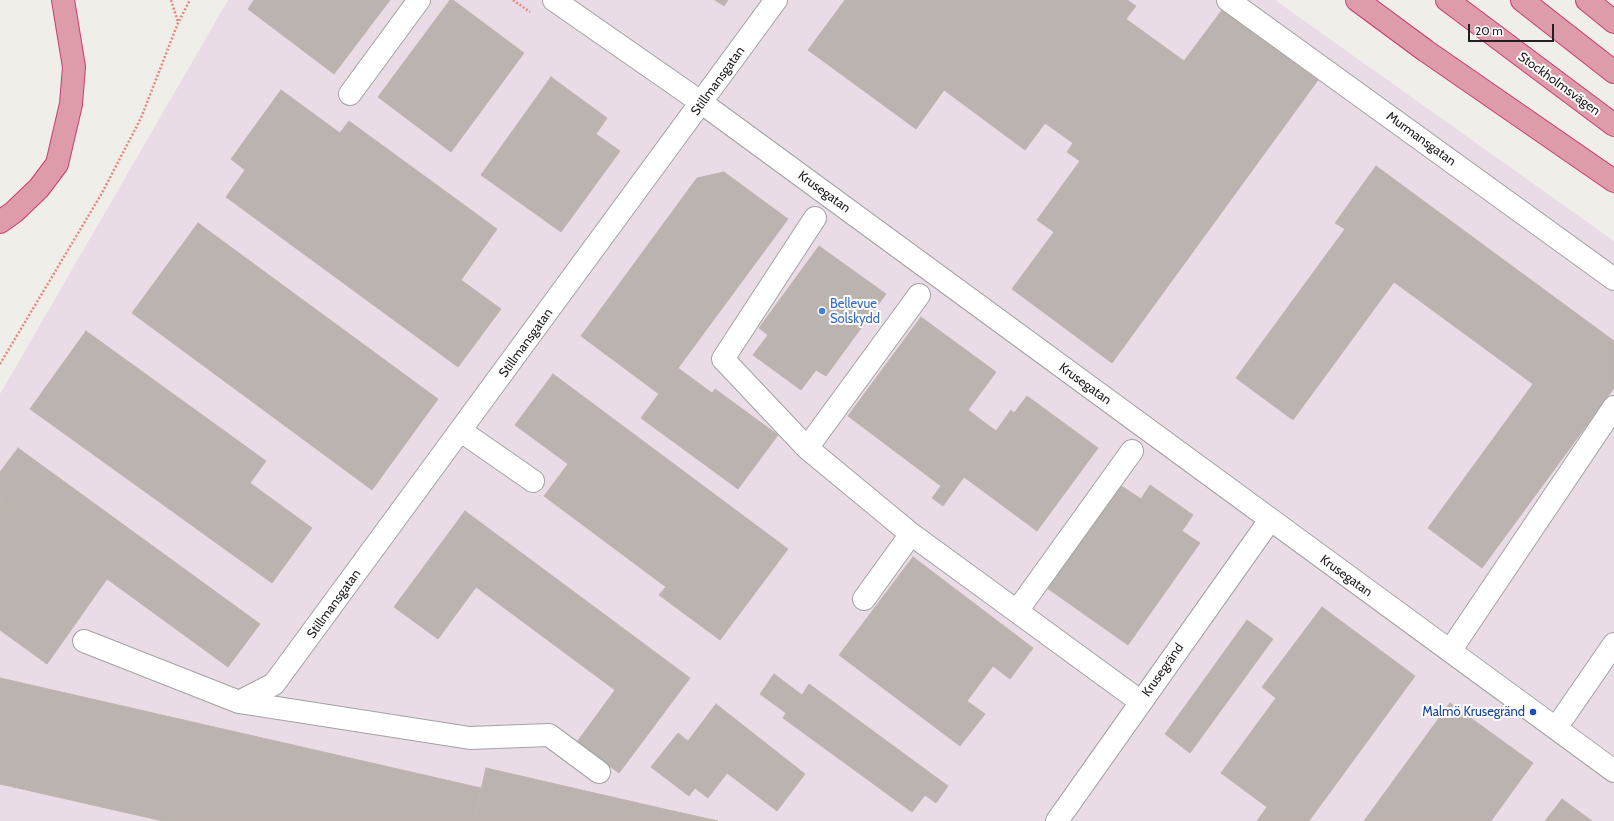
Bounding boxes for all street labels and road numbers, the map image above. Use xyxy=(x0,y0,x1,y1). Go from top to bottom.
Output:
street label: Stillmansgatan xyxy=(688,43,748,119)
street label: Stockholmsvägen xyxy=(1515,49,1603,119)
street label: Murmansgatan xyxy=(1383,109,1459,169)
street label: Krusegatan xyxy=(795,168,853,216)
street label: Stillmansgatan xyxy=(496,305,556,381)
street label: Krusegatan xyxy=(1056,360,1114,408)
street label: Krusegatan xyxy=(1317,552,1375,600)
street label: Stillmansgatan xyxy=(304,566,364,642)
street label: Krusegränd xyxy=(1139,640,1187,700)

